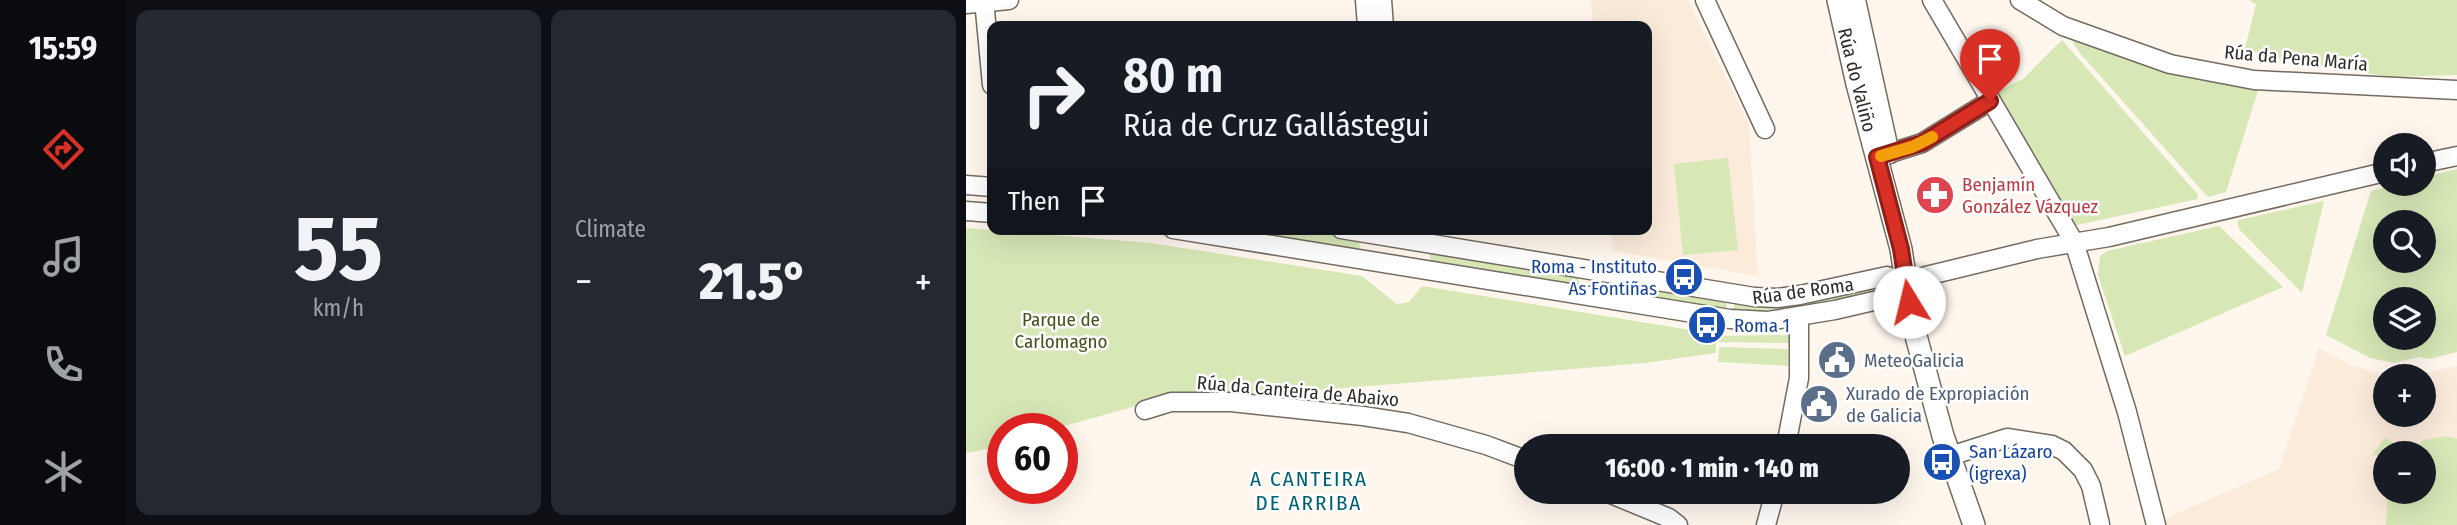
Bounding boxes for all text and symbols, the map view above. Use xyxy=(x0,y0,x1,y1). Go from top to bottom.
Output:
street label: Rúa do Valiño xyxy=(1833,26,1881,134)
text: 15:59 xyxy=(29,29,97,67)
pin xyxy=(1960,29,2020,101)
icon: arrive xyxy=(1971,40,2009,78)
street label: Rúa da Pena María xyxy=(2223,40,2369,76)
text: 80 m xyxy=(1123,46,1223,105)
icon: right xyxy=(1008,49,1099,140)
text: Rúa de Cruz Gallástegui xyxy=(1123,106,1430,144)
icon: directions xyxy=(39,125,88,174)
map controls xyxy=(2373,133,2436,504)
button: sound xyxy=(2373,133,2436,196)
place label: Benjamín González Vázquez xyxy=(1962,173,2098,218)
pharmacy icon: Benjamín González Vázquez xyxy=(1914,174,1956,216)
icon: arrive xyxy=(1074,182,1112,220)
text: Then xyxy=(1008,186,1060,217)
text: 55 xyxy=(294,194,383,303)
button: search xyxy=(2373,210,2436,273)
text: Climate xyxy=(575,215,646,243)
icon: music xyxy=(39,232,88,281)
text: 21.5° xyxy=(699,250,808,313)
place label: Roma - Instituto As Fontiñas xyxy=(1531,255,1657,300)
bus stop icon: Roma - Instituto As Fontiñas xyxy=(1663,256,1705,298)
text: − xyxy=(575,259,592,305)
text: + xyxy=(915,259,932,305)
position arrow xyxy=(1872,265,1946,339)
street label: Rúa de Roma xyxy=(1751,273,1855,309)
button: layers xyxy=(2373,287,2436,350)
text: km/h xyxy=(313,294,364,322)
bus stop icon: Roma 1 xyxy=(1686,304,1728,346)
park label: Parque de Carlomagno xyxy=(1015,308,1108,353)
place label: Roma 1 xyxy=(1734,314,1790,337)
public building icon: MeteoGalicia xyxy=(1816,339,1858,381)
icon: phone xyxy=(39,340,88,389)
place label: MeteoGalicia xyxy=(1864,349,1964,372)
button: + xyxy=(2373,364,2436,427)
street label: Rúa da Canteira de Abaixo xyxy=(1196,371,1400,411)
place label: Xurado de Expropiación de Galicia xyxy=(1846,382,2030,427)
public building icon: Xurado de Expropiación de Galicia xyxy=(1798,383,1840,425)
speed limit sign: 60 xyxy=(987,413,1078,504)
place label: San Lázaro (igrexa) xyxy=(1969,440,2053,485)
bus stop icon: San Lázaro (igrexa) xyxy=(1921,441,1963,483)
button: − xyxy=(2373,441,2436,504)
icon: climate xyxy=(39,447,88,496)
text: 16:00 · 1 min · 140 m xyxy=(1605,453,1819,484)
district label: A CANTEIRA DE ARRIBA xyxy=(1250,466,1368,516)

